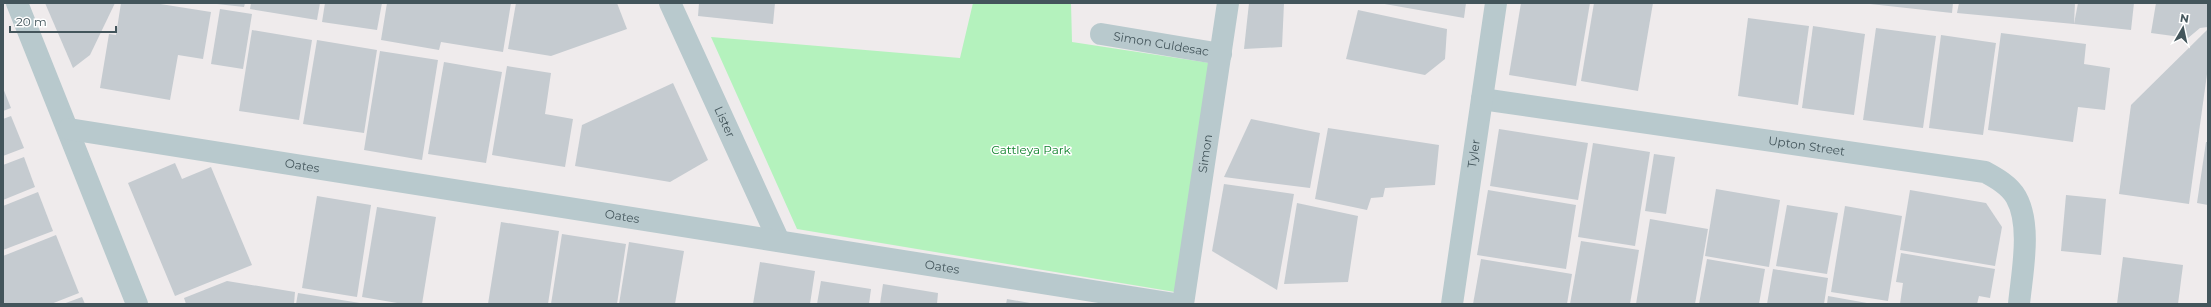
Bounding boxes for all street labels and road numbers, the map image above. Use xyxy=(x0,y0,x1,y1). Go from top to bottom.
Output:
street label: Simon Culdesac xyxy=(1112,28,1211,59)
street label: Lister xyxy=(711,104,739,140)
street label: Simon xyxy=(1195,133,1215,174)
street label: Upton Street xyxy=(1767,133,1846,159)
street label: Tyler xyxy=(1464,138,1483,169)
street label: Oates xyxy=(284,155,321,176)
street label: Oates xyxy=(604,206,641,226)
street label: Oates xyxy=(924,257,961,277)

